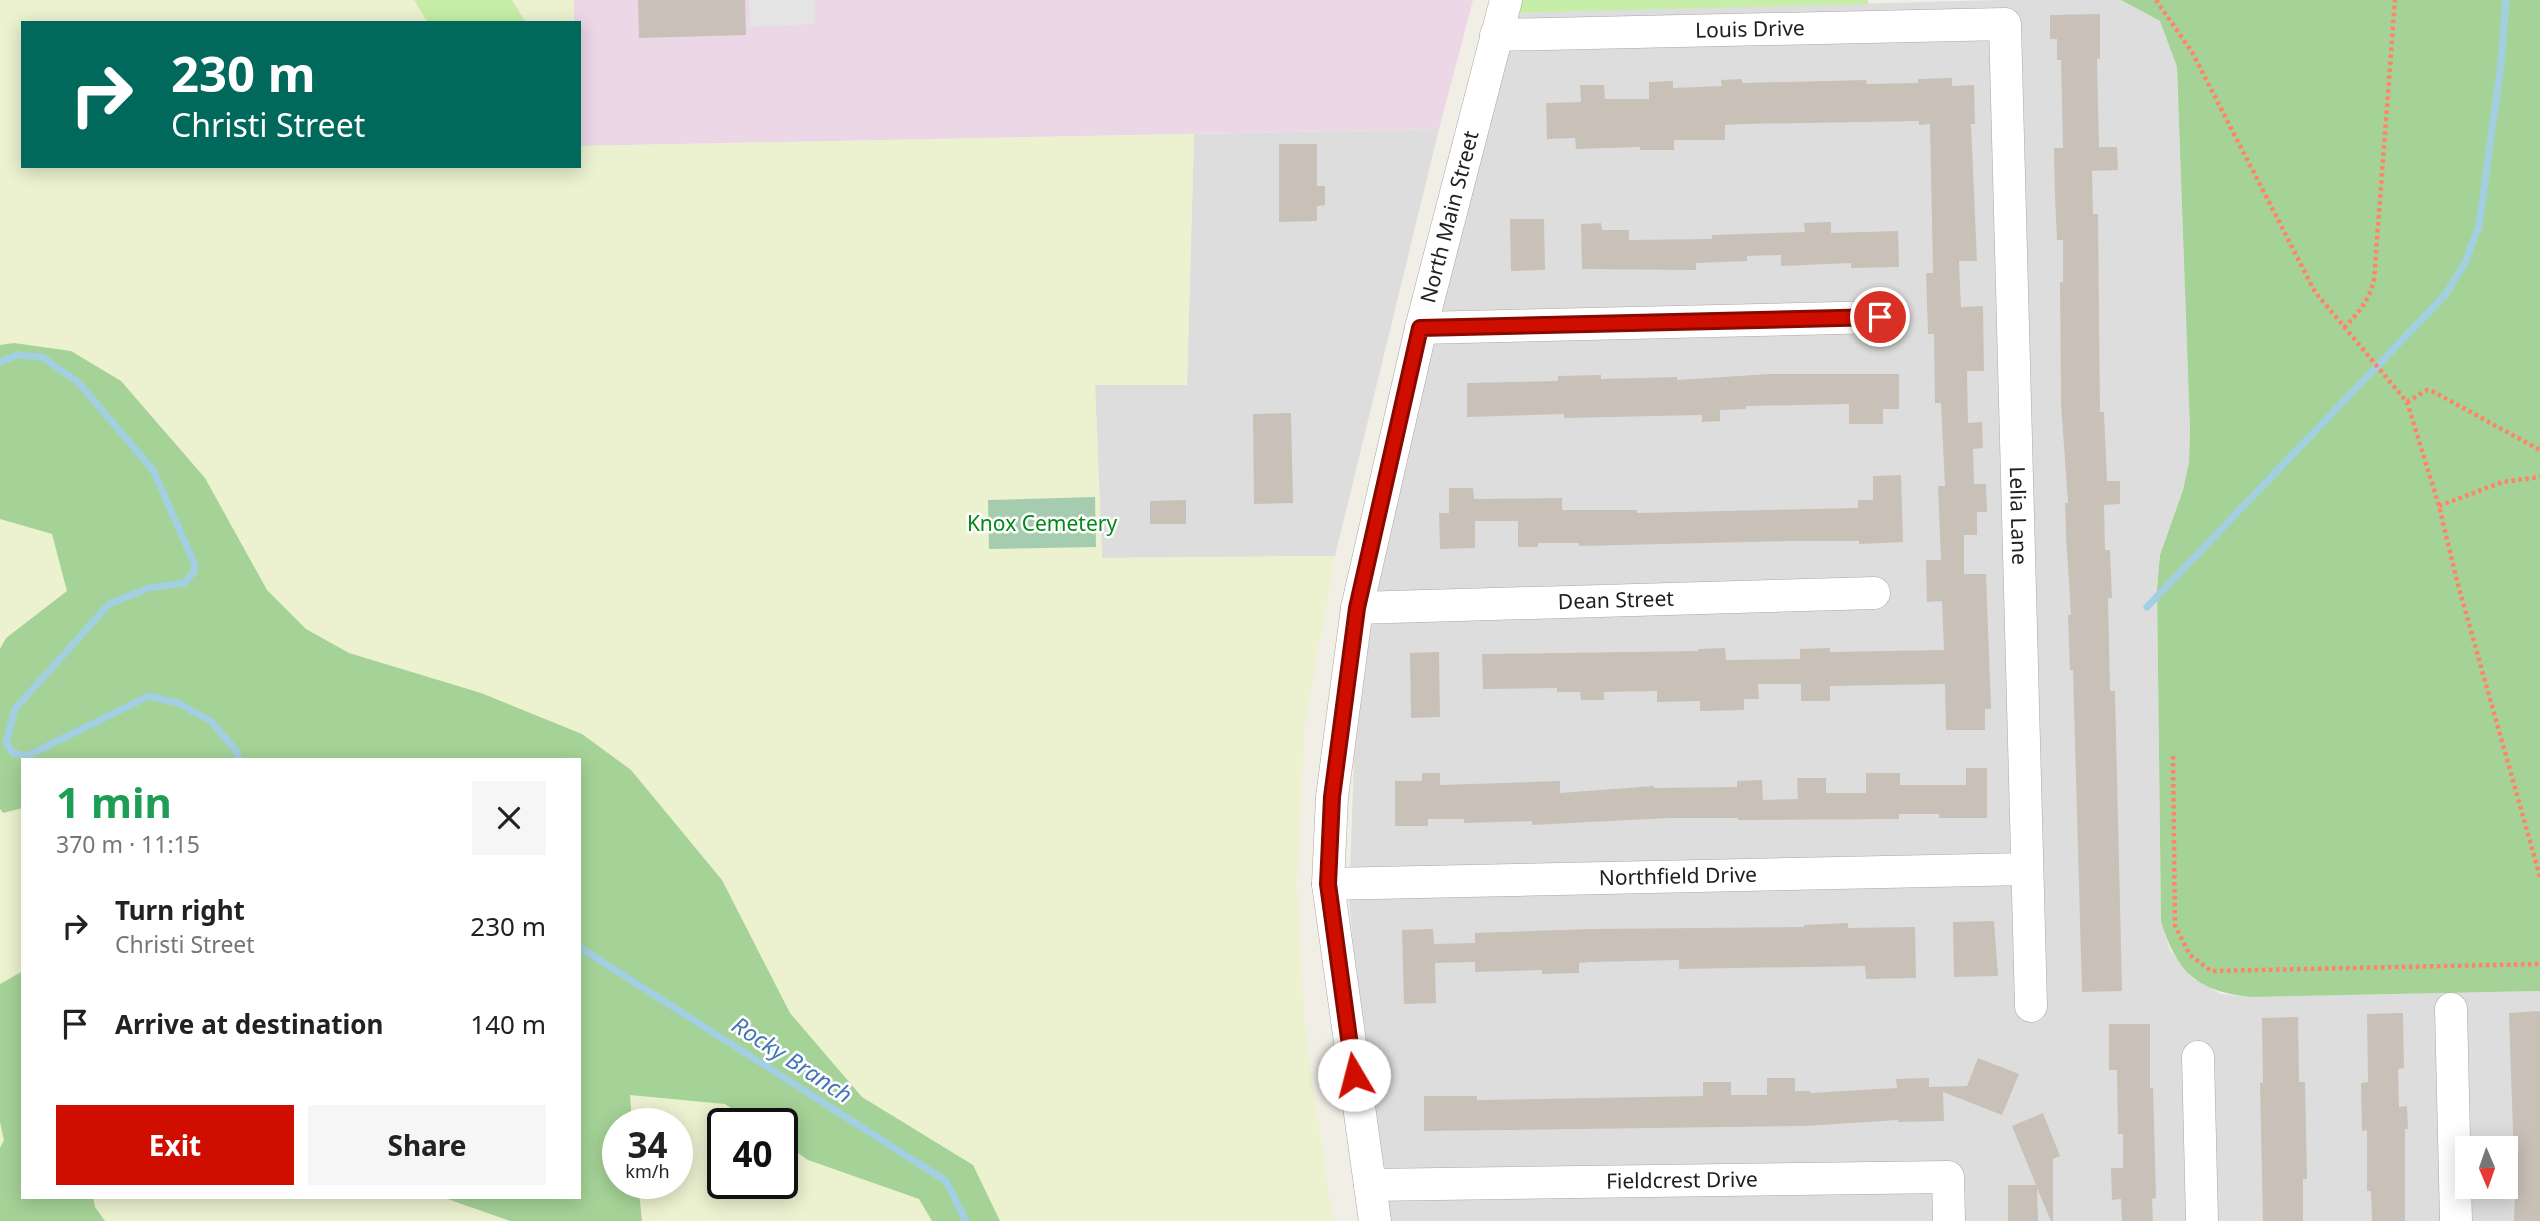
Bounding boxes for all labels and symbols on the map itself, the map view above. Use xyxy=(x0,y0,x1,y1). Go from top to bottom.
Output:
street label: Louis Drive xyxy=(1695,13,1805,44)
street label: North Main Street xyxy=(1413,127,1485,306)
pin xyxy=(1850,287,1910,347)
street label: Lelia Lane xyxy=(2004,466,2034,565)
park label: Knox Cemetery xyxy=(967,509,1117,537)
street label: Dean Street xyxy=(1557,584,1675,615)
street label: Northfield Drive xyxy=(1598,860,1757,891)
water label: Rocky Branch xyxy=(726,1008,859,1110)
position arrow xyxy=(1317,1038,1391,1112)
speed limit sign: 40 xyxy=(707,1108,798,1199)
north arrow xyxy=(2455,1136,2518,1199)
street label: Fieldcrest Drive xyxy=(1606,1165,1758,1195)

